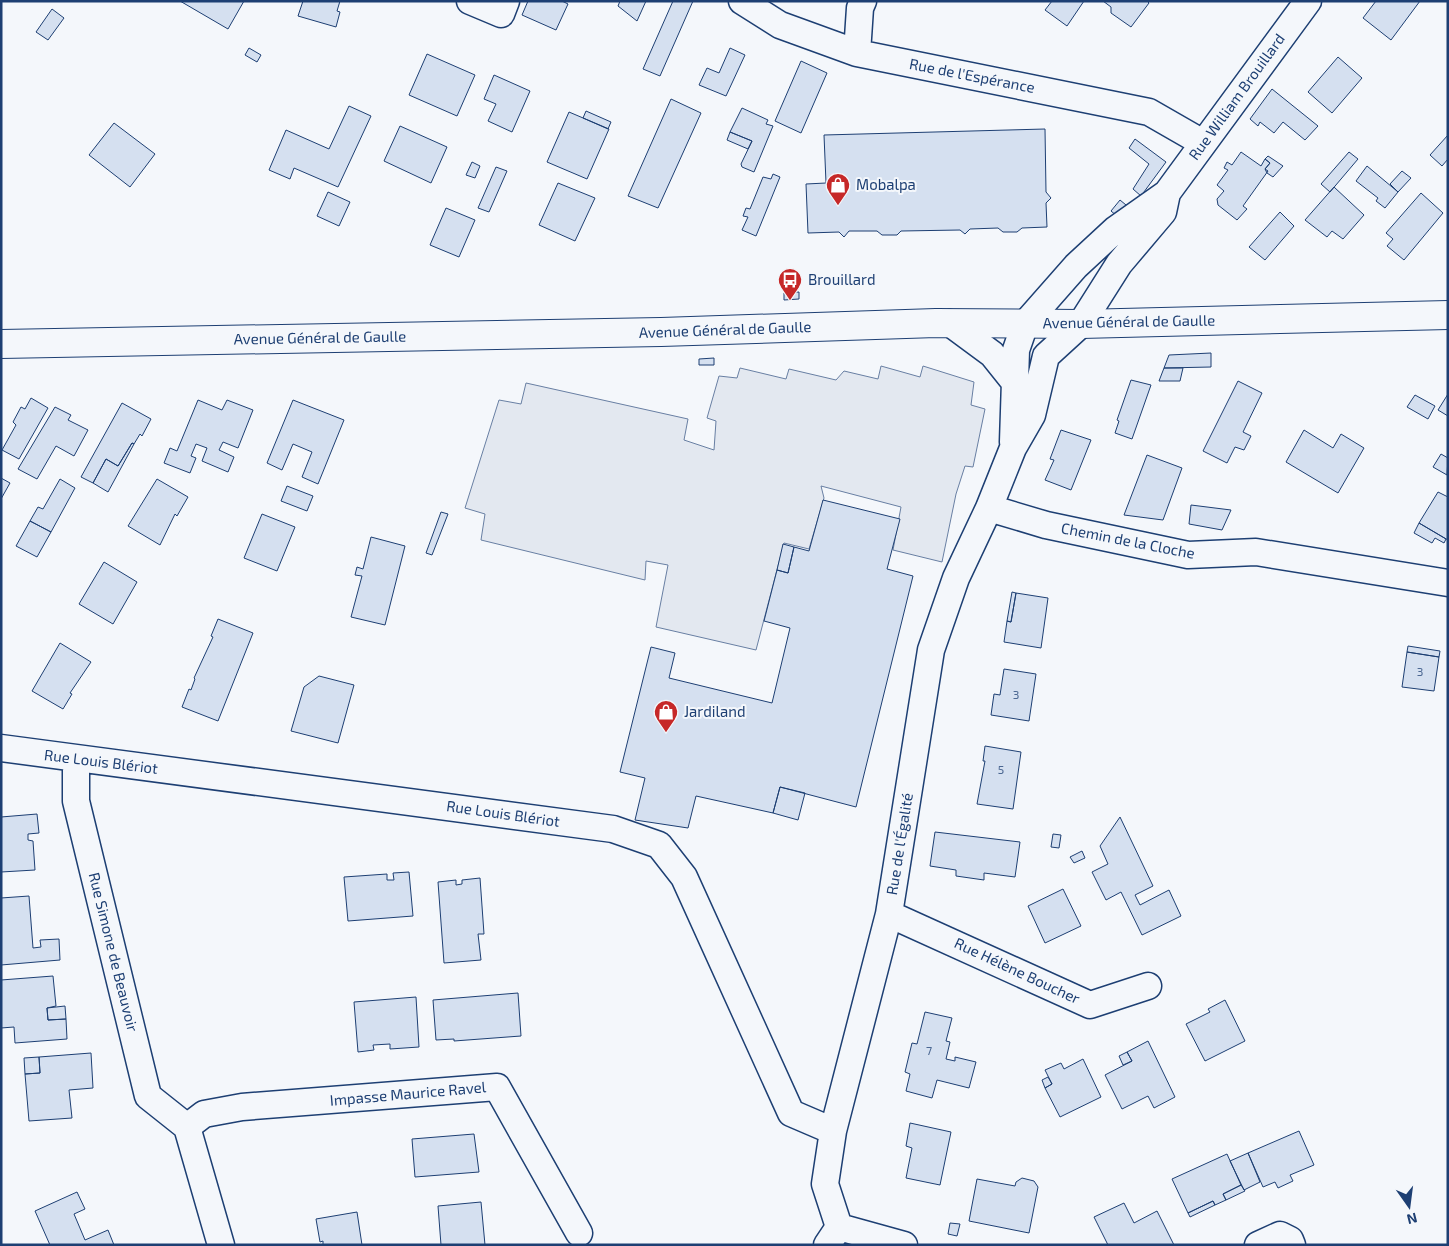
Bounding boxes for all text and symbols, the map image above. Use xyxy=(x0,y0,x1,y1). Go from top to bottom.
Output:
street label: Rue William Brouillard xyxy=(1184,30,1288,163)
street label: Rue de l'Espérance xyxy=(908,54,1037,96)
shop icon: Mobalpa xyxy=(825,172,851,206)
place label: Mobalpa xyxy=(856,175,916,193)
bus stop icon: Brouillard xyxy=(777,267,803,301)
place label: Brouillard xyxy=(808,270,876,288)
street label: Avenue Général de Gaulle xyxy=(1042,310,1215,332)
street label: Avenue Général de Gaulle xyxy=(638,317,812,341)
street label: Avenue Général de Gaulle xyxy=(233,326,406,348)
street label: Chemin de la Cloche xyxy=(1060,518,1197,562)
house number: 3 xyxy=(1417,664,1423,678)
house number: 3 xyxy=(1013,687,1019,701)
shop icon: Jardiland xyxy=(653,699,679,733)
place label: Jardiland xyxy=(684,702,746,720)
street label: Rue Louis Blériot xyxy=(43,745,159,777)
house number: 5 xyxy=(998,762,1004,776)
street label: Rue de l'Égalité xyxy=(882,791,916,896)
street label: Rue Louis Blériot xyxy=(445,796,561,830)
street label: Rue Simone de Beauvoir xyxy=(85,870,142,1033)
street label: Rue Hélène Boucher xyxy=(952,933,1083,1007)
house number: 7 xyxy=(926,1043,932,1057)
street label: Impasse Maurice Ravel xyxy=(329,1077,487,1109)
north arrow xyxy=(1384,1181,1434,1231)
text: N xyxy=(1405,1210,1419,1229)

